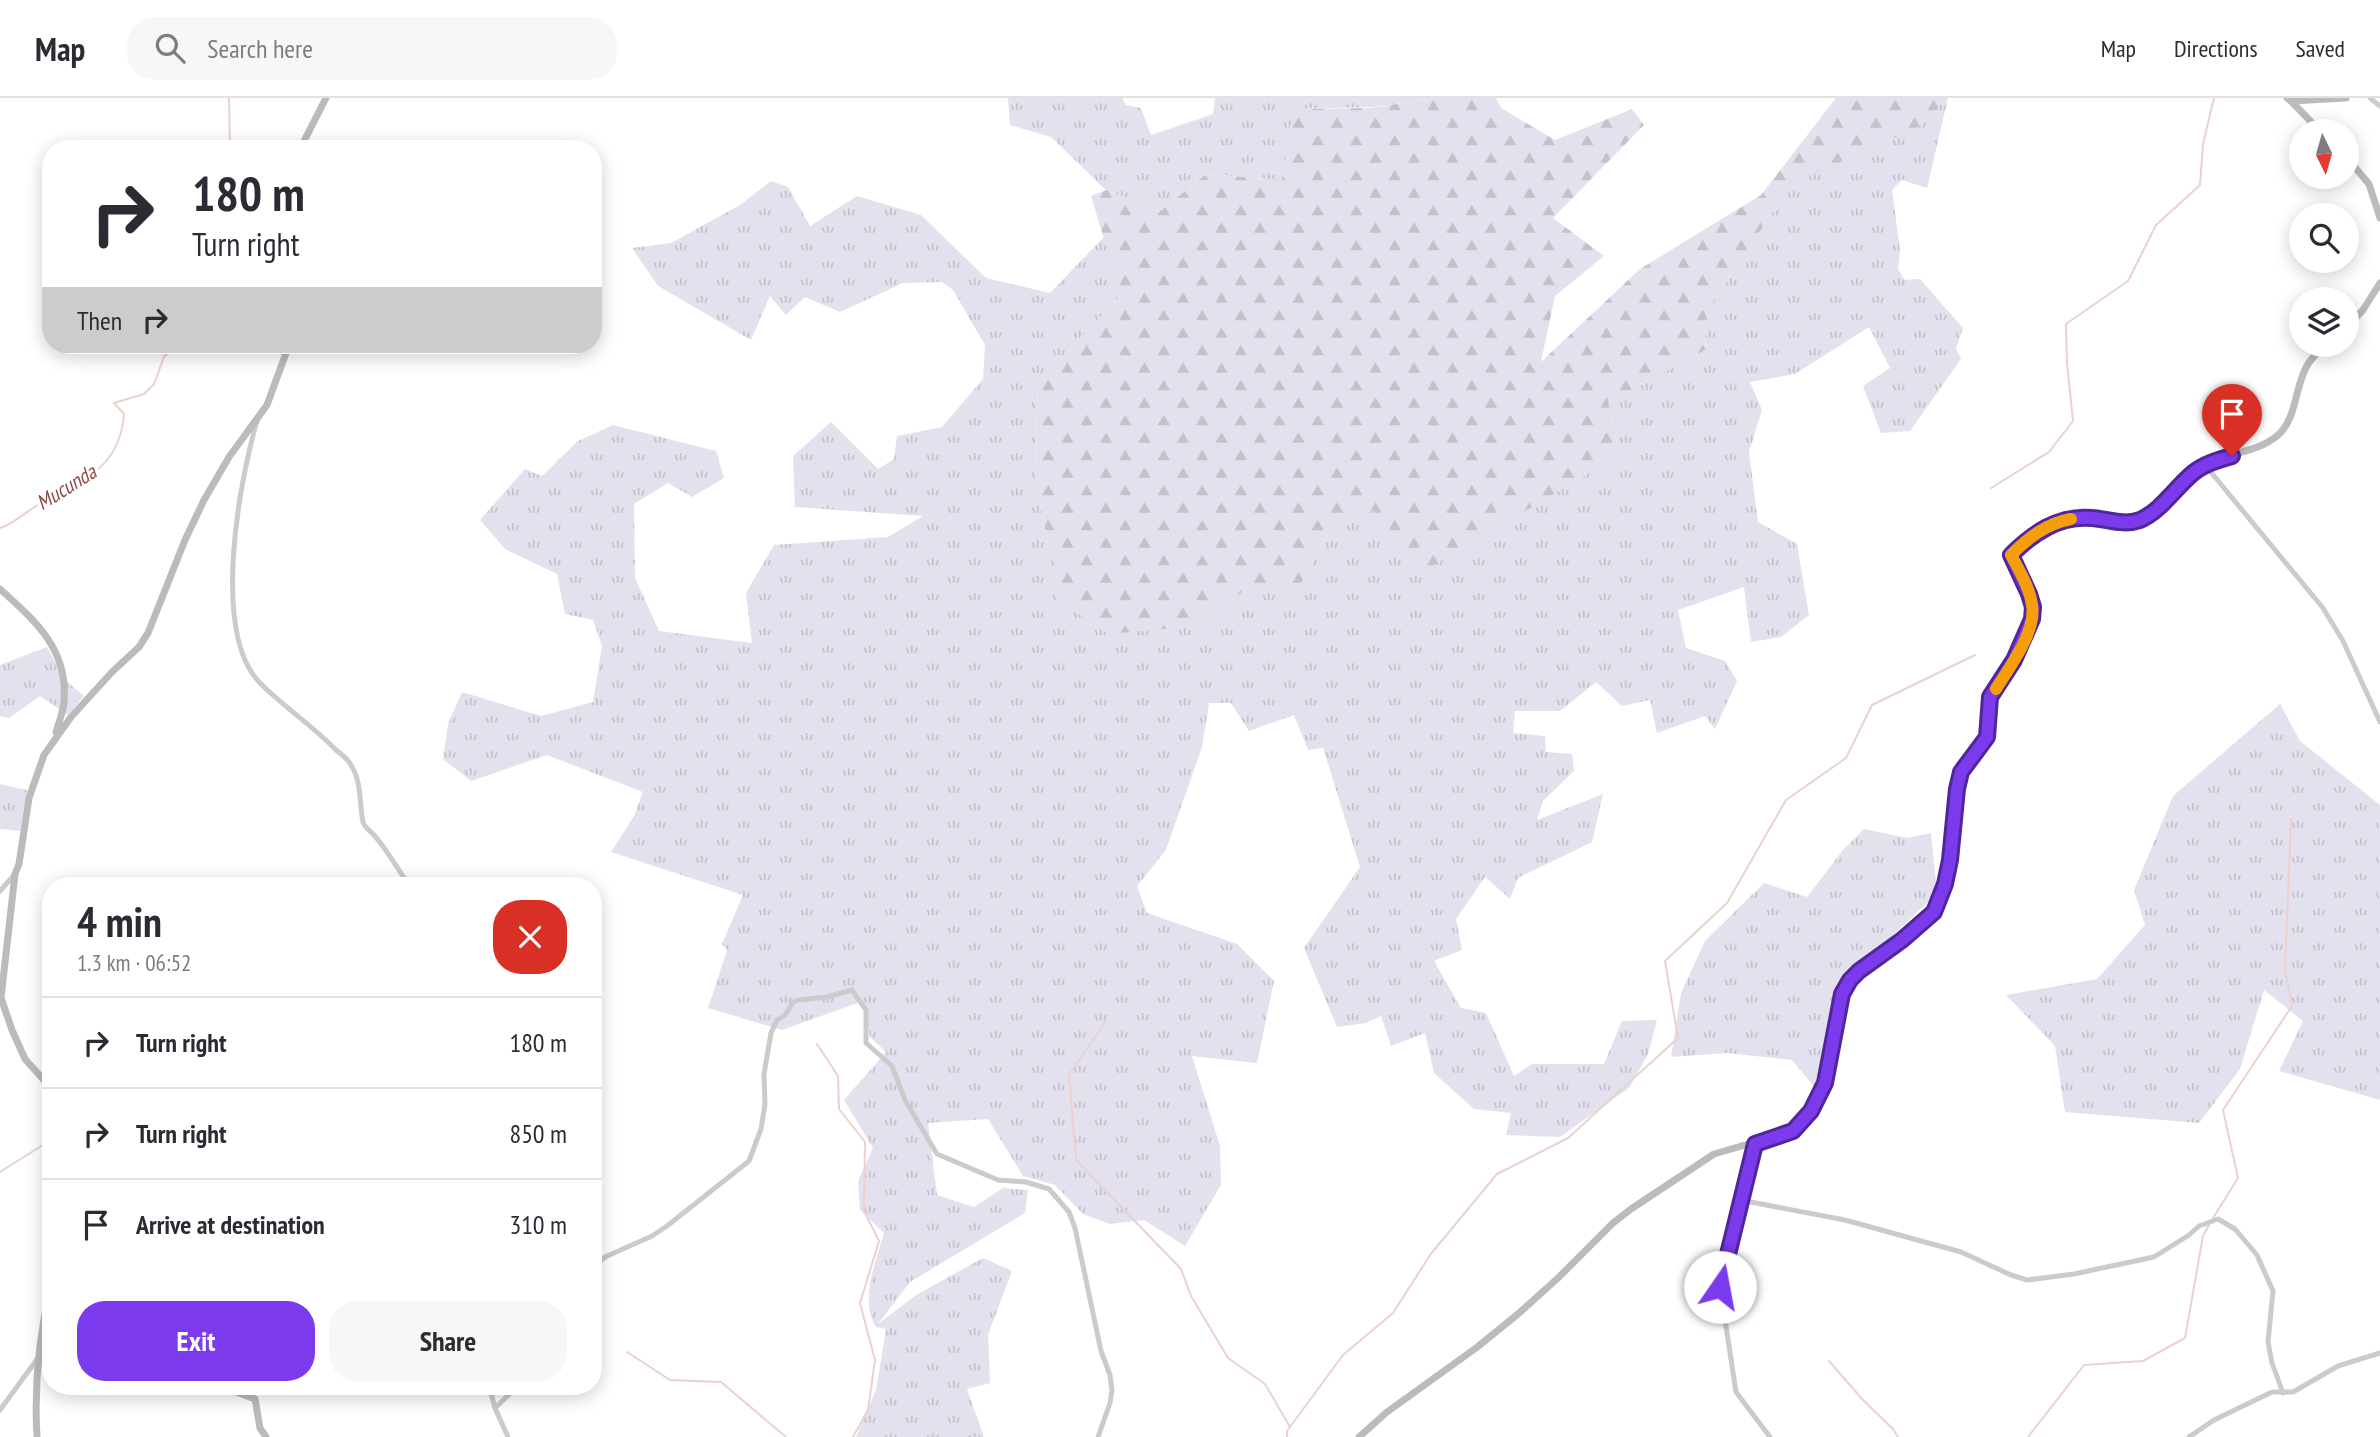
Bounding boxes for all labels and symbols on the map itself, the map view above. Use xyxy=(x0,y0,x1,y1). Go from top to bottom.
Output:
north arrow xyxy=(2289,119,2359,189)
pin xyxy=(2202,384,2262,456)
water label: Mucunda xyxy=(31,457,102,516)
position arrow xyxy=(1683,1250,1757,1324)

